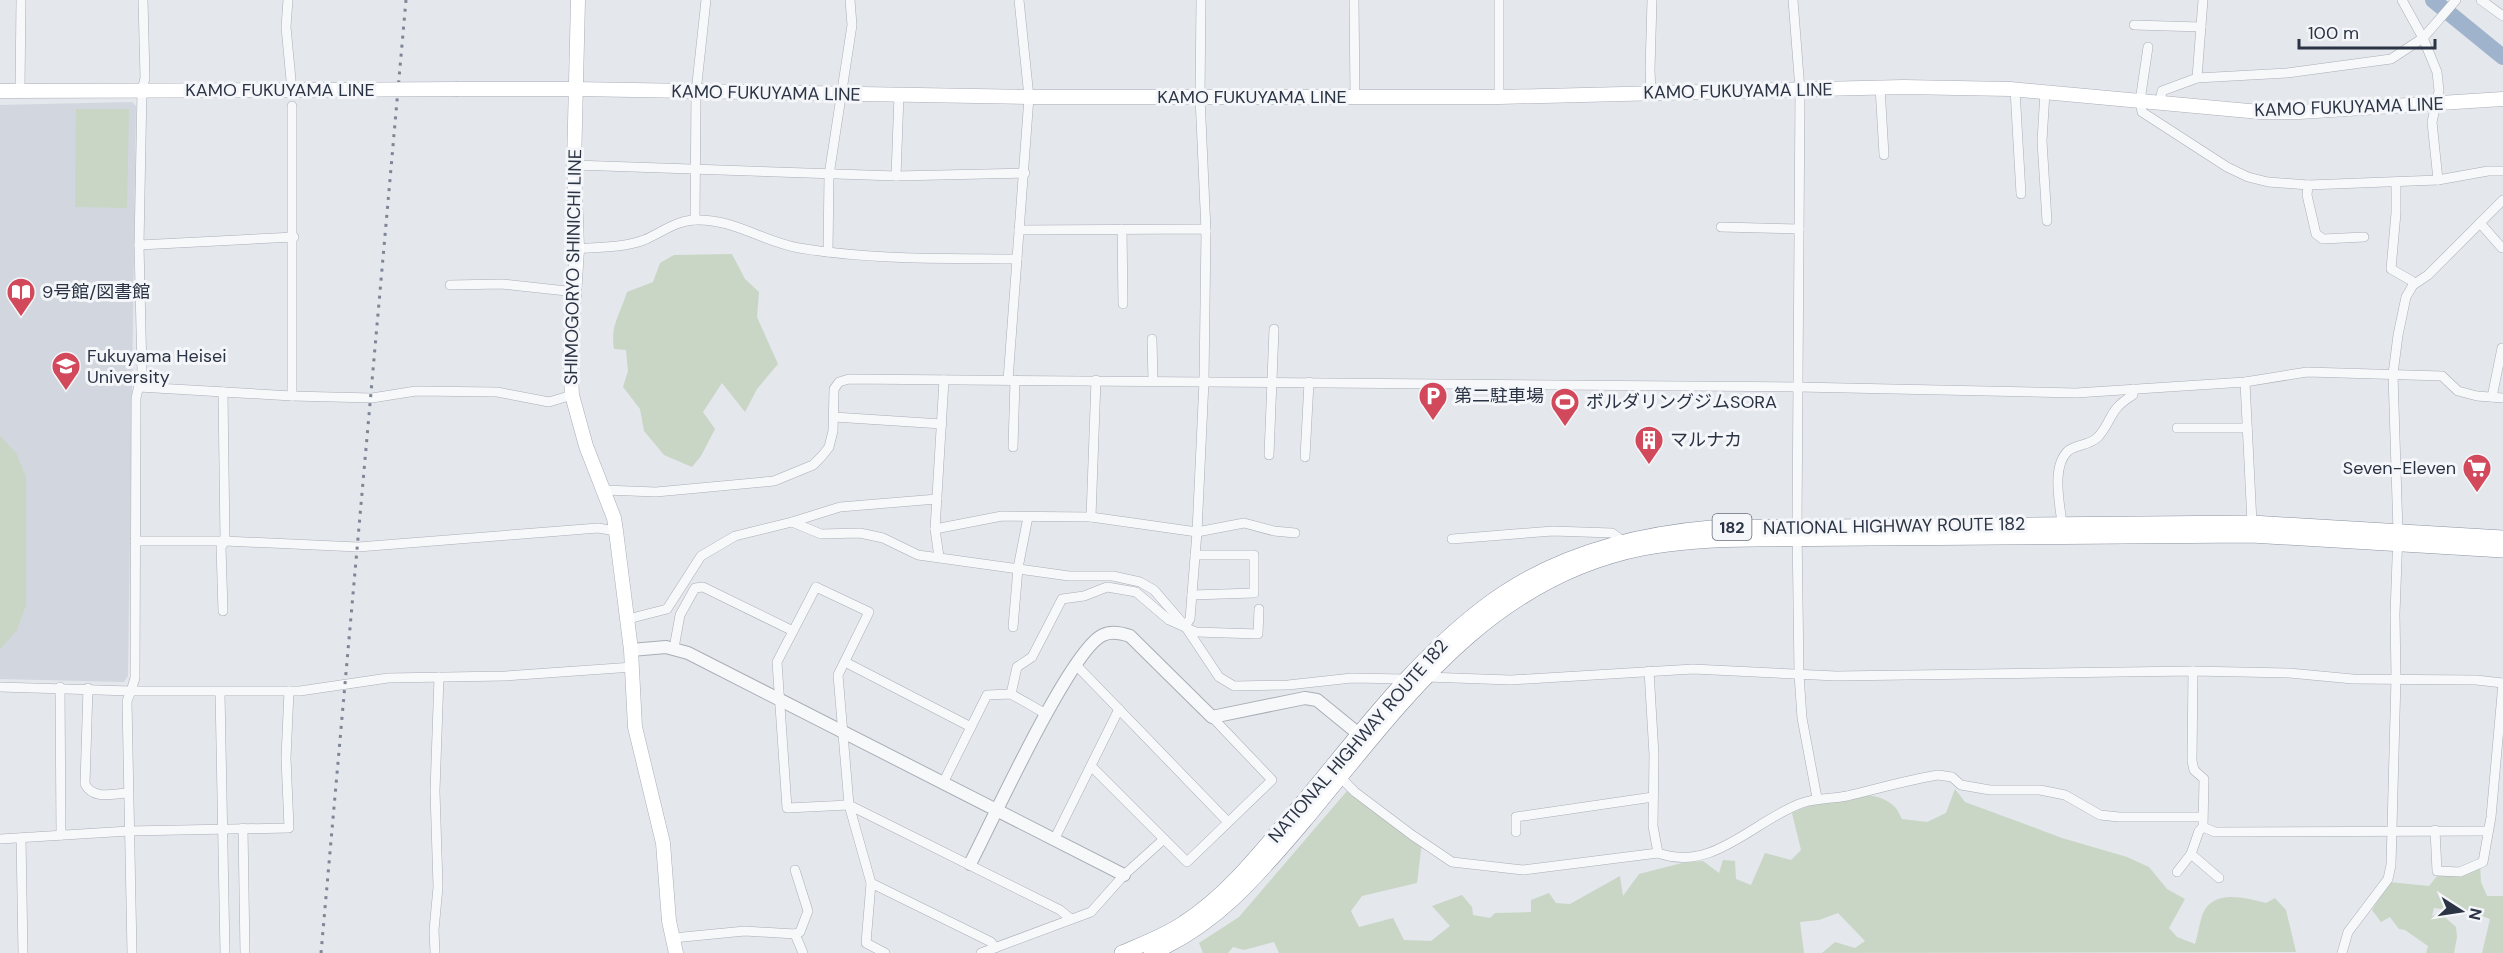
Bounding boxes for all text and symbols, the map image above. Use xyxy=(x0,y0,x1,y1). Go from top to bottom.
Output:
scale bar xyxy=(2299,12,2436,50)
text: 100 m xyxy=(2308,21,2359,45)
street label: KAMO FUKUYAMA LINE xyxy=(1643,77,1833,105)
street label: KAMO FUKUYAMA LINE xyxy=(185,78,375,102)
street label: KAMO FUKUYAMA LINE xyxy=(671,79,861,107)
street label: KAMO FUKUYAMA LINE xyxy=(1157,85,1347,109)
street label: KAMO FUKUYAMA LINE xyxy=(2254,92,2444,122)
street label: SHIMOGORYO SHINICHI LINE xyxy=(559,149,587,385)
library icon: 9号館/図書館 xyxy=(5,276,37,318)
place label: 9号館/図書館 xyxy=(42,280,150,304)
place label: Fukuyama Heisei University xyxy=(87,344,227,389)
school or university icon: Fukuyama Heisei University xyxy=(50,350,82,392)
parking icon: 第二駐車場 xyxy=(1417,380,1449,422)
place label: 第二駐車場 xyxy=(1454,384,1544,408)
sports icon: ボルダリングジムSORA xyxy=(1549,386,1581,428)
place label: ボルダリングジムSORA xyxy=(1586,390,1777,414)
building icon: マルナカ xyxy=(1633,424,1665,466)
place label: マルナカ xyxy=(1670,428,1742,452)
supermarket icon: Seven-Eleven xyxy=(2461,452,2493,494)
place label: Seven-Eleven xyxy=(2343,456,2456,480)
street label: NATIONAL HIGHWAY ROUTE 182 xyxy=(1763,512,2025,540)
road number: 182 xyxy=(1712,514,1752,540)
street label: NATIONAL HIGHWAY ROUTE 182 xyxy=(1263,634,1453,848)
north arrow xyxy=(2431,881,2491,941)
text: N xyxy=(2464,906,2487,922)

